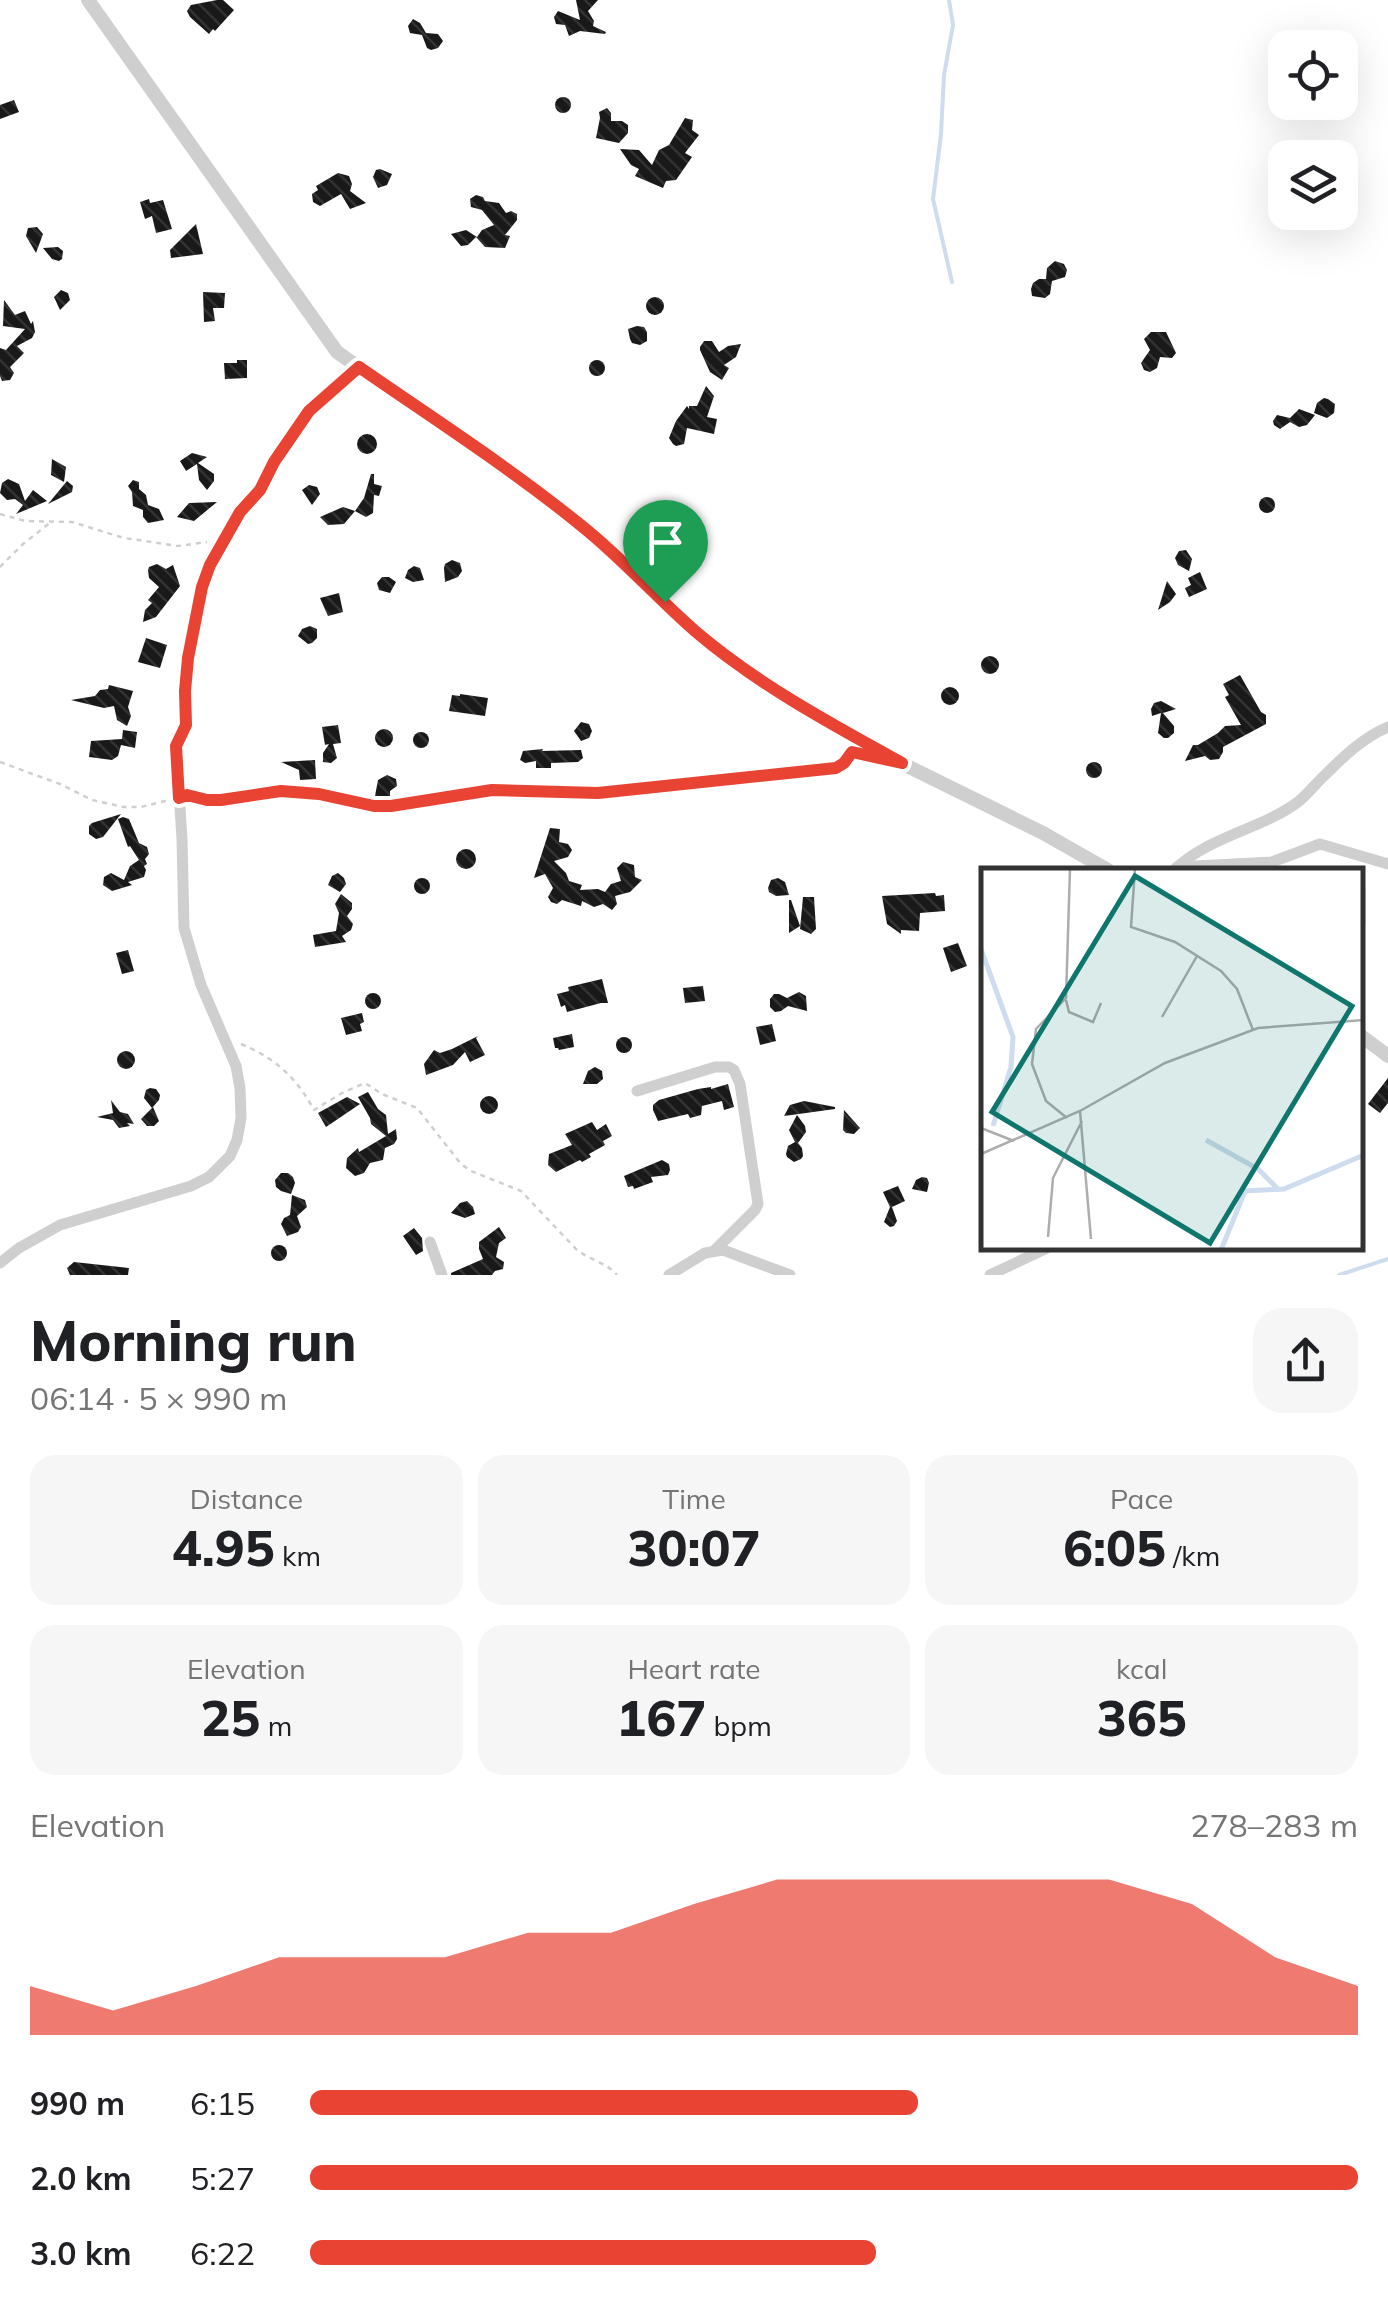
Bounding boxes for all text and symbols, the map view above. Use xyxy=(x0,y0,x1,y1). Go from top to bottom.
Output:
map controls xyxy=(1268,30,1358,230)
button: locate xyxy=(1268,30,1358,120)
button: layers xyxy=(1268,140,1358,230)
pin xyxy=(623,500,708,603)
icon: arrive xyxy=(638,515,693,570)
inset map xyxy=(981,868,1363,1250)
text: Morning run xyxy=(30,1306,357,1375)
button: share xyxy=(1253,1308,1358,1413)
text: 06:14 · 5 × 990 m xyxy=(30,1378,287,1418)
text: Distance xyxy=(190,1481,303,1516)
text: Time xyxy=(662,1481,726,1516)
text: Pace xyxy=(1110,1481,1173,1516)
text: 4.95 xyxy=(172,1516,275,1579)
text: 30:07 xyxy=(627,1516,760,1579)
text: 6:05 xyxy=(1063,1516,1166,1579)
text: km xyxy=(275,1538,321,1573)
text: /km xyxy=(1166,1538,1220,1573)
text: Elevation xyxy=(187,1651,306,1686)
text: Heart rate xyxy=(627,1651,761,1686)
text: kcal xyxy=(1116,1651,1167,1686)
text: 25 xyxy=(200,1686,260,1749)
text: 167 xyxy=(616,1686,706,1749)
text: 365 xyxy=(1097,1686,1187,1749)
text: m xyxy=(260,1708,292,1743)
text: bpm xyxy=(706,1708,772,1743)
text: Elevation xyxy=(30,1805,165,1845)
text: 278–283 m xyxy=(1190,1805,1358,1845)
text: 990 m xyxy=(30,2083,125,2123)
text: 6:15 xyxy=(190,2083,255,2123)
text: 2.0 km xyxy=(30,2158,132,2198)
text: 5:27 xyxy=(190,2158,255,2198)
text: 3.0 km xyxy=(30,2233,132,2273)
text: 6:22 xyxy=(190,2233,255,2273)

